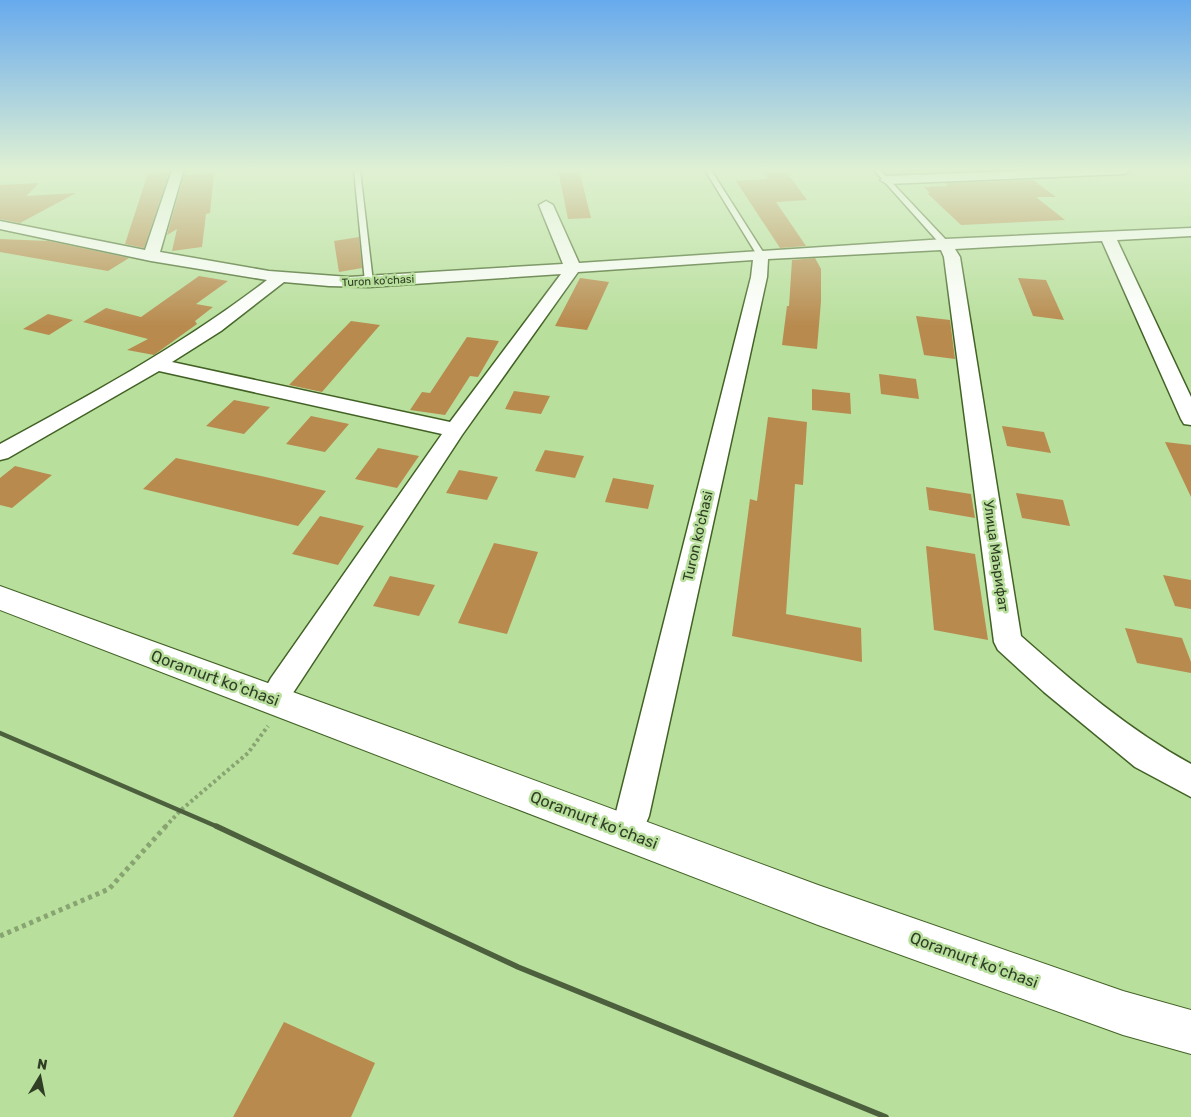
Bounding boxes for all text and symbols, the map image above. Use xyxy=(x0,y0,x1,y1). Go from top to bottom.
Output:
street label: Turon ko'chasi xyxy=(341,273,415,289)
street label: Turon ko'chasi xyxy=(679,489,717,583)
street label: Улица Маърифат xyxy=(980,499,1012,613)
street label: Qoramurt koʻchasi xyxy=(148,646,282,710)
street label: Qoramurt koʻchasi xyxy=(528,787,660,853)
street label: Qoramurt koʻchasi xyxy=(907,928,1041,992)
north arrow xyxy=(15,1052,65,1102)
text: N xyxy=(36,1055,49,1074)

